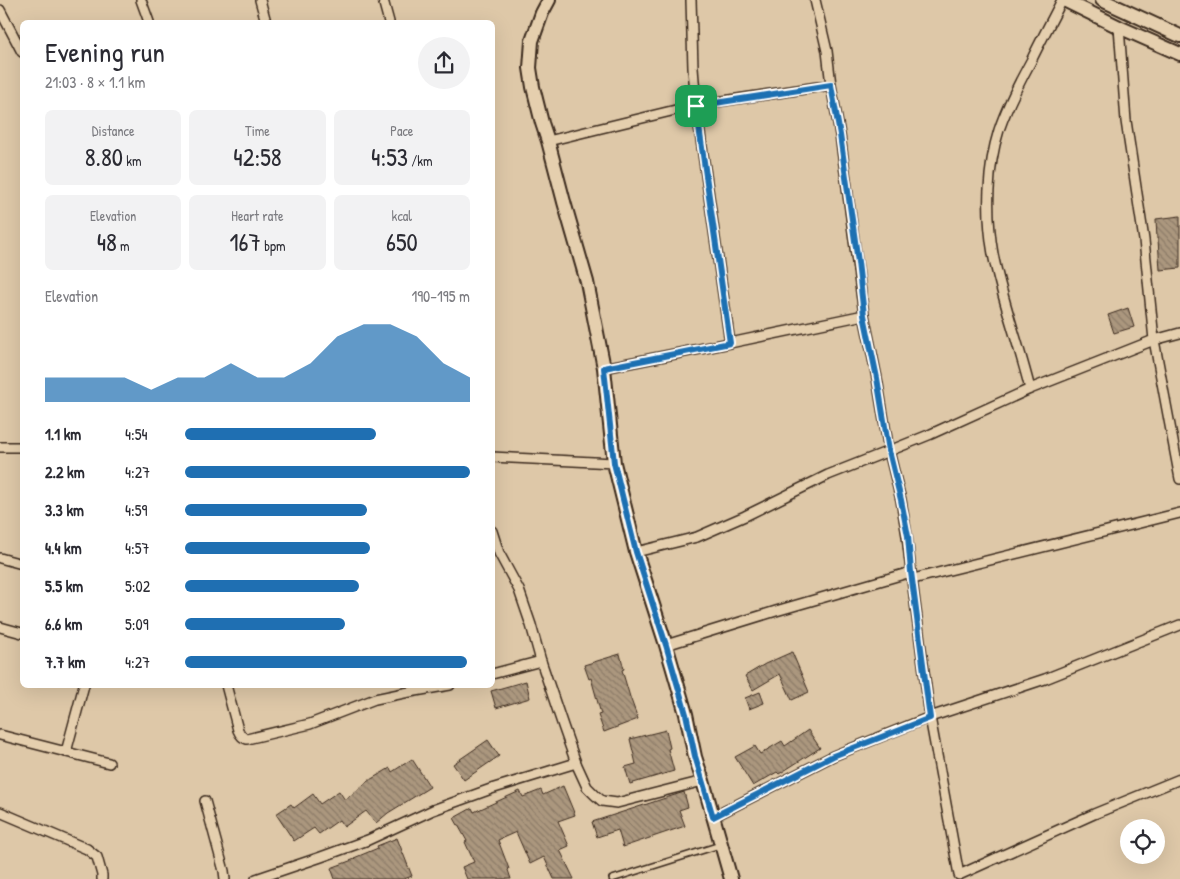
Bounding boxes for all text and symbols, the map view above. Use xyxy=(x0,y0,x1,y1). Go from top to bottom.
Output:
text: Evening run xyxy=(45,33,165,71)
button: share xyxy=(418,37,470,89)
text: 21:03 · 8 × 1.1 km xyxy=(45,71,145,93)
pin xyxy=(675,85,717,127)
icon: arrive xyxy=(682,92,710,120)
text: Distance xyxy=(92,121,135,140)
text: Time xyxy=(245,121,270,140)
text: Pace xyxy=(390,121,413,140)
text: 8.80 xyxy=(85,140,123,174)
text: 42:58 xyxy=(233,140,282,174)
text: 4:53 xyxy=(371,140,408,174)
text: km xyxy=(123,151,142,170)
text: /km xyxy=(408,151,433,170)
text: Elevation xyxy=(90,206,136,225)
text: Heart rate xyxy=(231,206,284,225)
text: kcal xyxy=(392,206,412,225)
text: 48 xyxy=(97,225,117,259)
text: 167 xyxy=(230,225,261,259)
text: 650 xyxy=(386,225,418,259)
text: m xyxy=(117,236,130,255)
text: bpm xyxy=(261,236,285,255)
text: Elevation xyxy=(45,285,98,307)
text: 190–195 m xyxy=(411,285,470,307)
text: 1.1 km xyxy=(45,423,81,445)
text: 4:54 xyxy=(125,423,147,445)
text: 2.2 km xyxy=(45,461,85,483)
text: 4:27 xyxy=(125,461,150,483)
text: 3.3 km xyxy=(45,499,84,521)
text: 4:59 xyxy=(125,499,147,521)
text: 4.4 km xyxy=(45,537,82,559)
text: 4:57 xyxy=(125,537,149,559)
text: 5.5 km xyxy=(45,575,83,597)
text: 5:02 xyxy=(125,575,150,597)
text: 6.6 km xyxy=(45,613,82,635)
text: 5:09 xyxy=(125,613,149,635)
text: 7.7 km xyxy=(45,651,85,673)
text: 4:27 xyxy=(125,651,150,673)
map controls xyxy=(1120,819,1165,864)
button: locate xyxy=(1120,819,1165,864)

